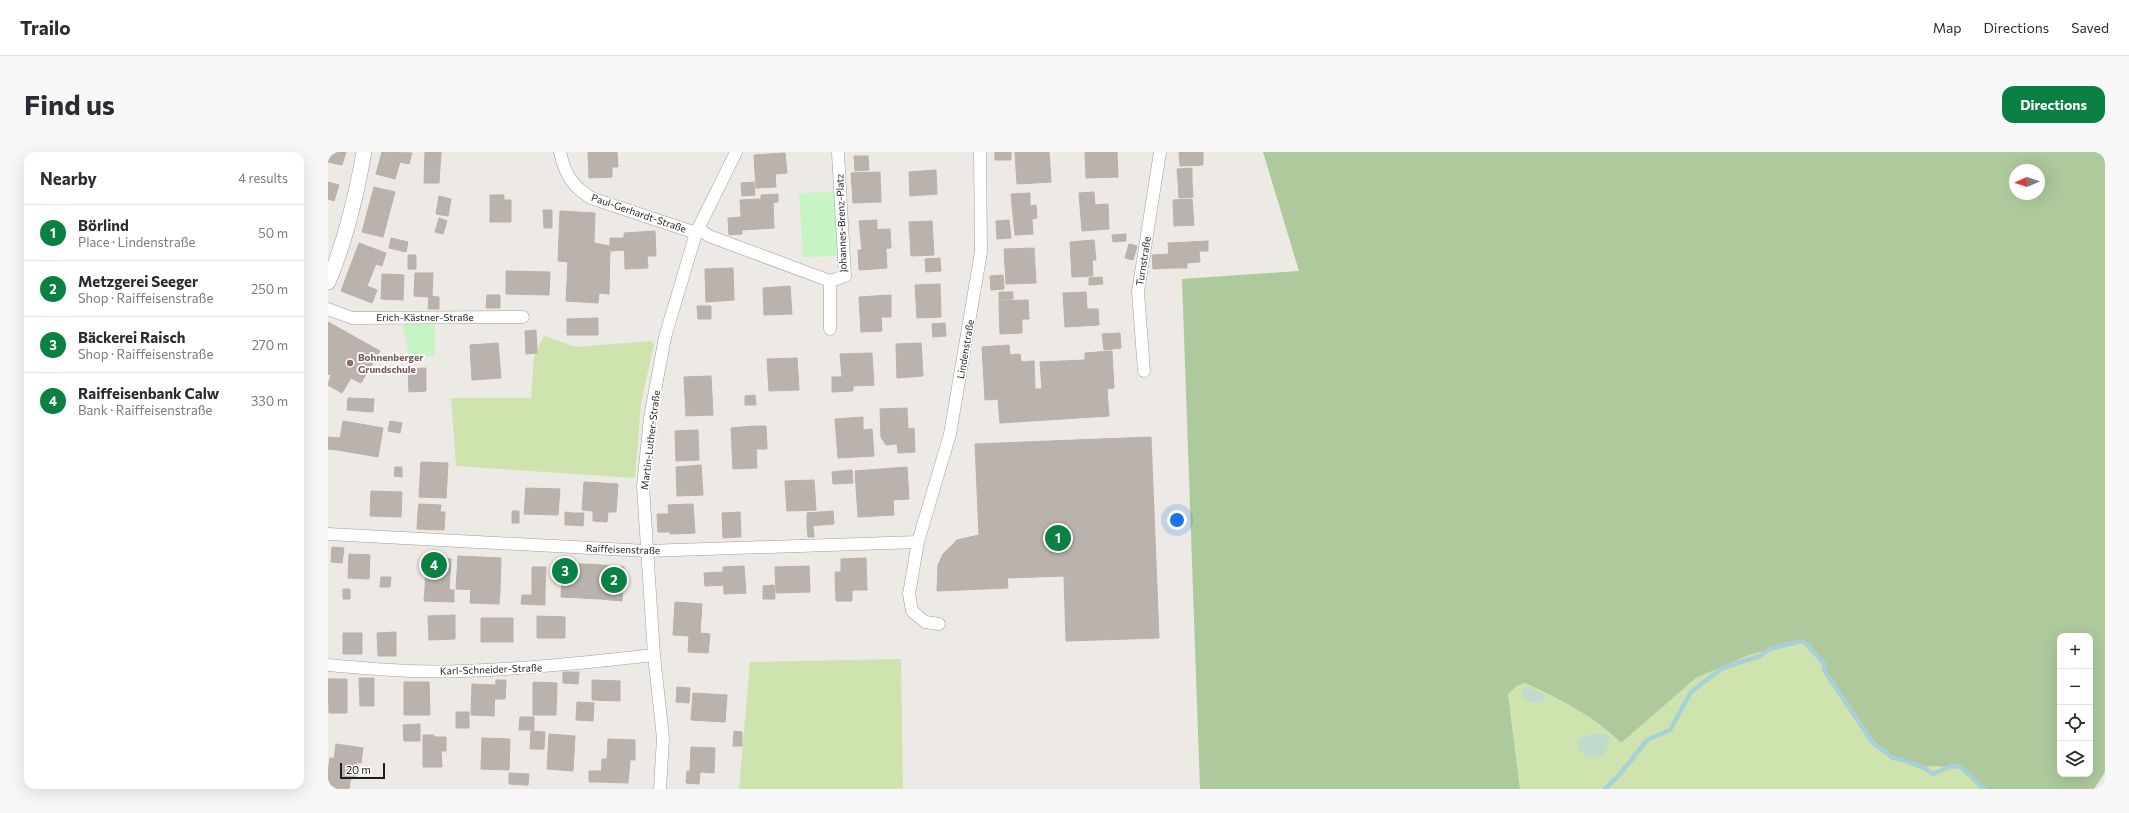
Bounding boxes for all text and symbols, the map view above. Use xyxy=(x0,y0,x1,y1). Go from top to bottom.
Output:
text: Trailo xyxy=(20,16,71,39)
text: Map xyxy=(1933,19,1962,36)
text: Directions xyxy=(1984,19,2049,36)
text: Saved xyxy=(2071,19,2109,36)
button: Directions xyxy=(2002,86,2105,123)
text: Find us xyxy=(24,87,115,121)
north arrow xyxy=(2009,164,2045,200)
text: Nearby xyxy=(40,168,97,189)
text: 4 results xyxy=(238,170,288,186)
street label: Johannes-Brenz-Platz xyxy=(833,173,849,273)
street label: Paul-Gerhardt-Straße xyxy=(590,191,688,235)
text: Börlind xyxy=(78,216,129,234)
text: 1 xyxy=(50,225,56,241)
text: 50 m xyxy=(258,225,288,241)
text: Place · Lindenstraße xyxy=(78,234,195,250)
street label: Turnstraße xyxy=(1133,235,1153,287)
text: Metzgerei Seeger xyxy=(78,272,198,290)
text: 2 xyxy=(49,281,57,297)
text: 250 m xyxy=(251,281,288,297)
text: Shop · Raiffeisenstraße xyxy=(78,290,213,306)
street label: Erich-Kästner-Straße xyxy=(376,311,474,323)
street label: Lindenstraße xyxy=(954,318,976,380)
text: Bäckerei Raisch xyxy=(78,328,185,346)
text: 3 xyxy=(49,337,57,353)
text: 270 m xyxy=(252,337,288,353)
text: Shop · Raiffeisenstraße xyxy=(78,346,213,362)
place label: Bohnenberger Grundschule xyxy=(358,351,423,375)
marker: Bohnenberger Grundschule xyxy=(345,358,355,368)
text: Raiffeisenbank Calw xyxy=(78,384,219,402)
street label: Martin-Luther-Straße xyxy=(638,389,662,491)
text: 4 xyxy=(49,393,57,409)
text: 330 m xyxy=(251,393,288,409)
text: Bank · Raiffeisenstraße xyxy=(78,402,212,418)
your location xyxy=(1167,510,1187,530)
pin: 1 xyxy=(1045,523,1071,553)
street label: Raiffeisenstraße xyxy=(586,542,660,556)
pin: 4 xyxy=(421,550,447,580)
pin: 3 xyxy=(552,556,578,586)
pin: 2 xyxy=(601,565,627,595)
map controls xyxy=(2057,633,2093,777)
button: + xyxy=(2057,633,2093,669)
street label: Karl-Schneider-Straße xyxy=(440,661,542,677)
button: − xyxy=(2057,669,2093,705)
button: locate xyxy=(2057,705,2093,741)
button: layers xyxy=(2057,741,2093,777)
scale bar xyxy=(340,761,385,780)
text: 20 m xyxy=(346,763,371,776)

